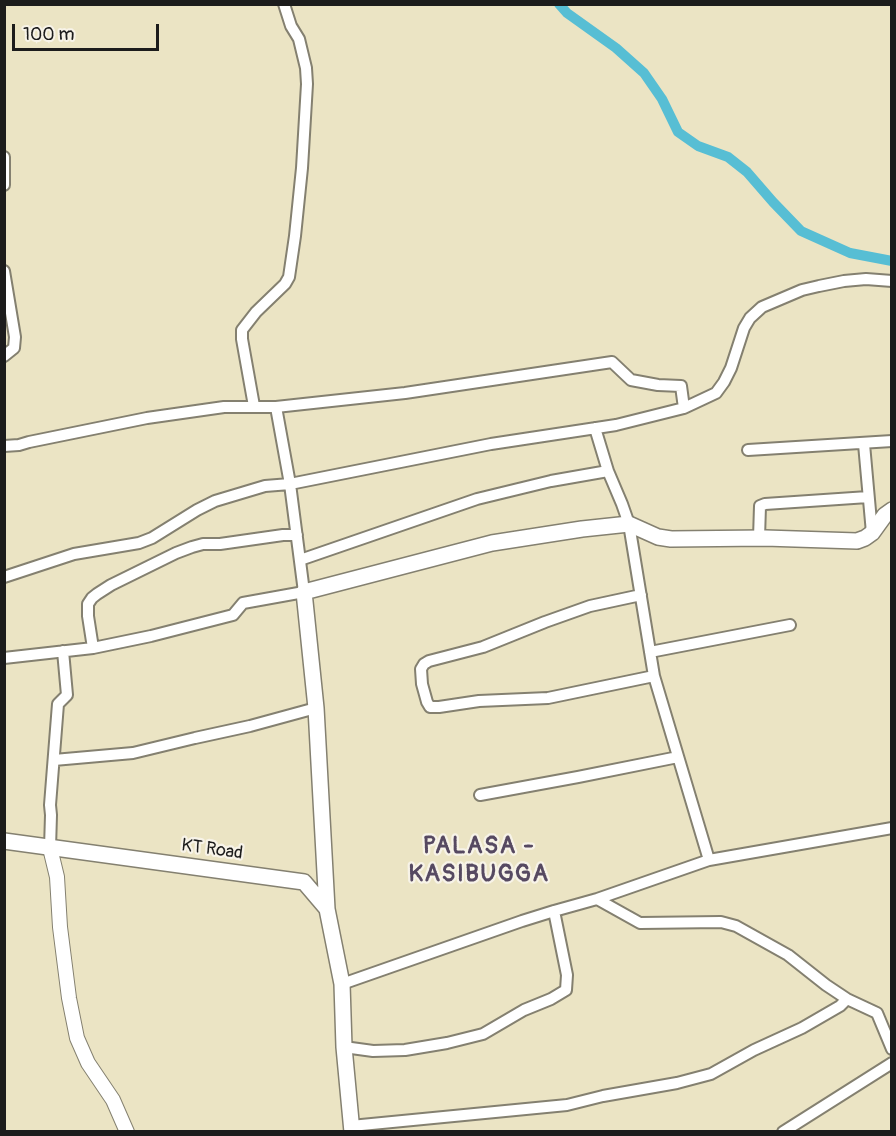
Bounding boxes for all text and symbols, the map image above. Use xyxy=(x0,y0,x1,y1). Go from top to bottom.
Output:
scale bar xyxy=(15,12,162,50)
text: 100 m xyxy=(23,23,75,46)
district label: PALASA - KASIBUGGA xyxy=(408,833,550,889)
street label: KT Road xyxy=(180,835,244,865)

